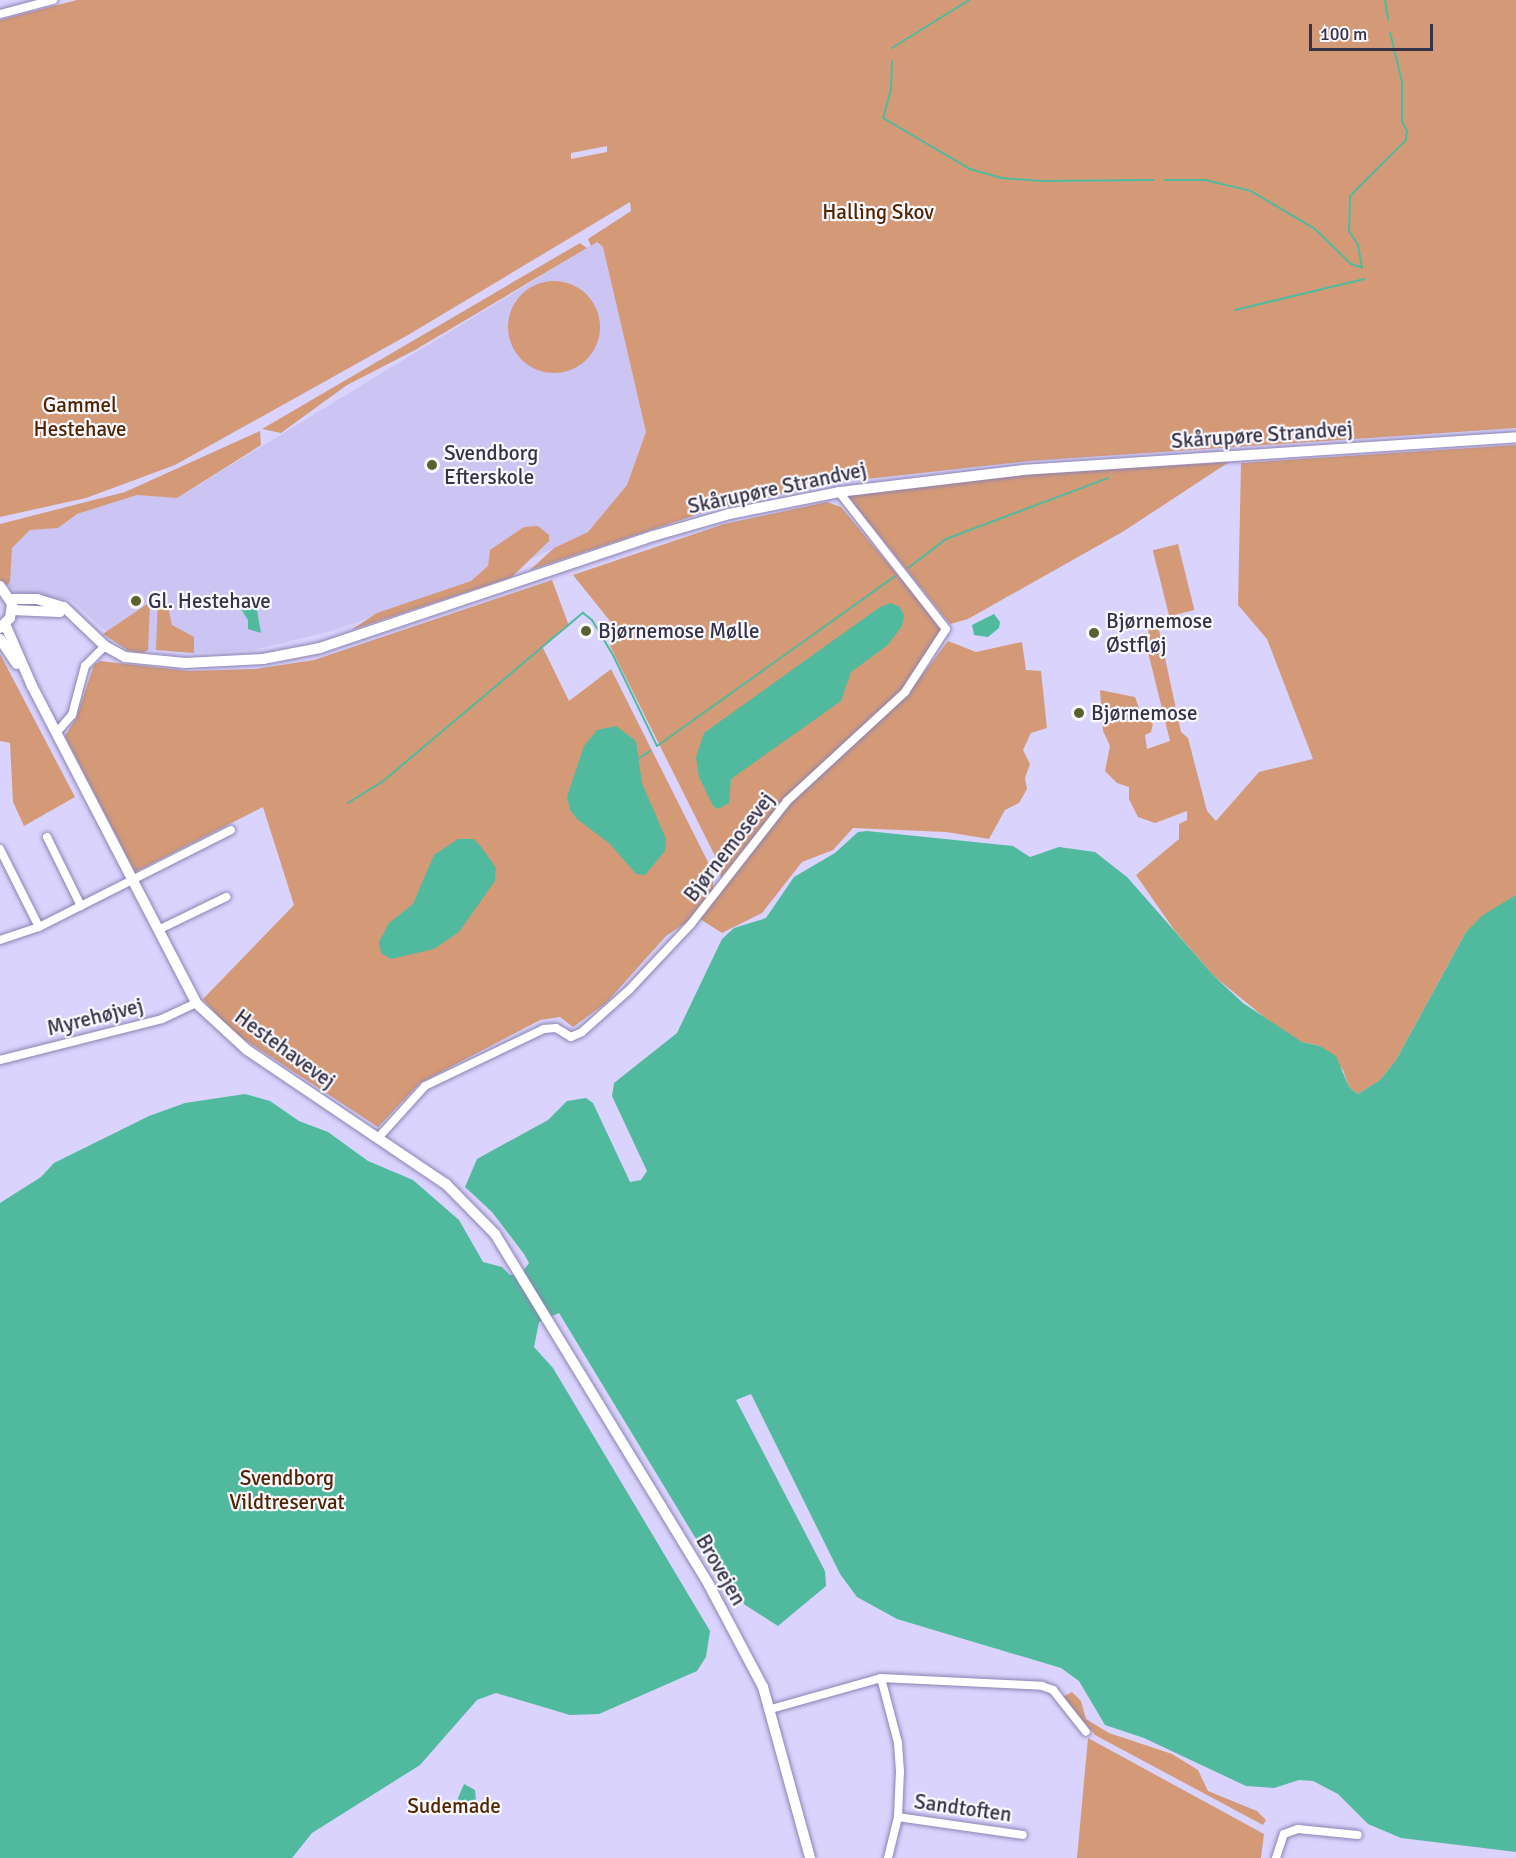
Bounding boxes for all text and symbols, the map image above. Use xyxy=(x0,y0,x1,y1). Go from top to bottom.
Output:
scale bar xyxy=(1312,12,1436,50)
text: 100 m xyxy=(1320,23,1367,45)
park label: Halling Skov xyxy=(822,199,934,225)
park label: Gammel Hestehave xyxy=(33,392,127,442)
street label: Skårupøre Strandvej xyxy=(1170,416,1354,454)
place label: Svendborg Efterskole xyxy=(444,440,538,490)
street label: Skårupøre Strandvej xyxy=(685,457,869,519)
marker: Svendborg Efterskole xyxy=(425,458,439,472)
place label: Gl. Hestehave xyxy=(148,588,271,614)
marker: Gl. Hestehave xyxy=(129,594,143,608)
place label: Bjørnemose Østfløj xyxy=(1106,608,1213,658)
place label: Bjørnemose Mølle xyxy=(598,618,759,644)
marker: Bjørnemose Mølle xyxy=(579,624,593,638)
marker: Bjørnemose Østfløj xyxy=(1087,626,1101,640)
place label: Bjørnemose xyxy=(1091,700,1198,726)
marker: Bjørnemose xyxy=(1072,706,1086,720)
street label: Bjørnemosevej xyxy=(678,787,780,907)
street label: Myrehøjvej xyxy=(44,993,146,1041)
street label: Hestehavevej xyxy=(230,1004,340,1094)
park label: Svendborg Vildtreservat xyxy=(229,1465,345,1515)
street label: Brovejen xyxy=(691,1530,751,1610)
street label: Sandtoften xyxy=(913,1789,1013,1827)
park label: Sudemade xyxy=(407,1793,501,1819)

